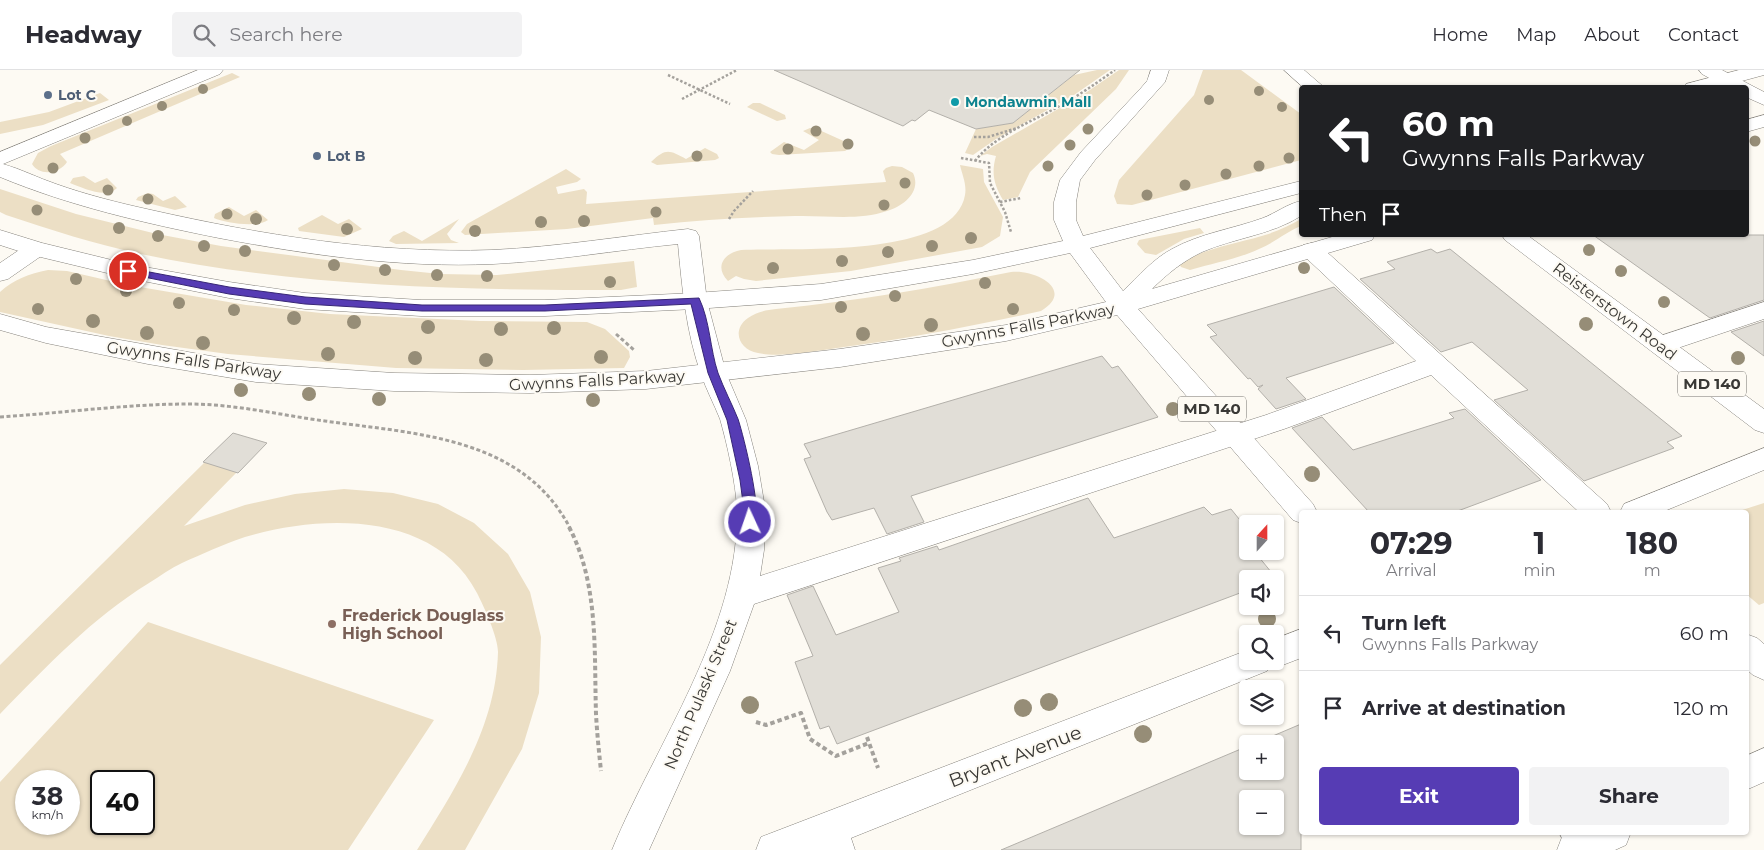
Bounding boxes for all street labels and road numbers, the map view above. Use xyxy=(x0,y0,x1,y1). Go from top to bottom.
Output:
street label: Reisterstown Road xyxy=(1549,259,1680,364)
street label: Gwynns Falls Parkway xyxy=(940,299,1117,352)
street label: Gwynns Falls Parkway xyxy=(105,337,283,384)
street label: Gwynns Falls Parkway xyxy=(509,366,686,395)
road number: MD 140 xyxy=(1678,372,1746,396)
road number: MD 140 xyxy=(1178,396,1246,422)
street label: North Pulaski Street xyxy=(660,616,741,772)
street label: Bryant Avenue xyxy=(946,721,1085,792)

